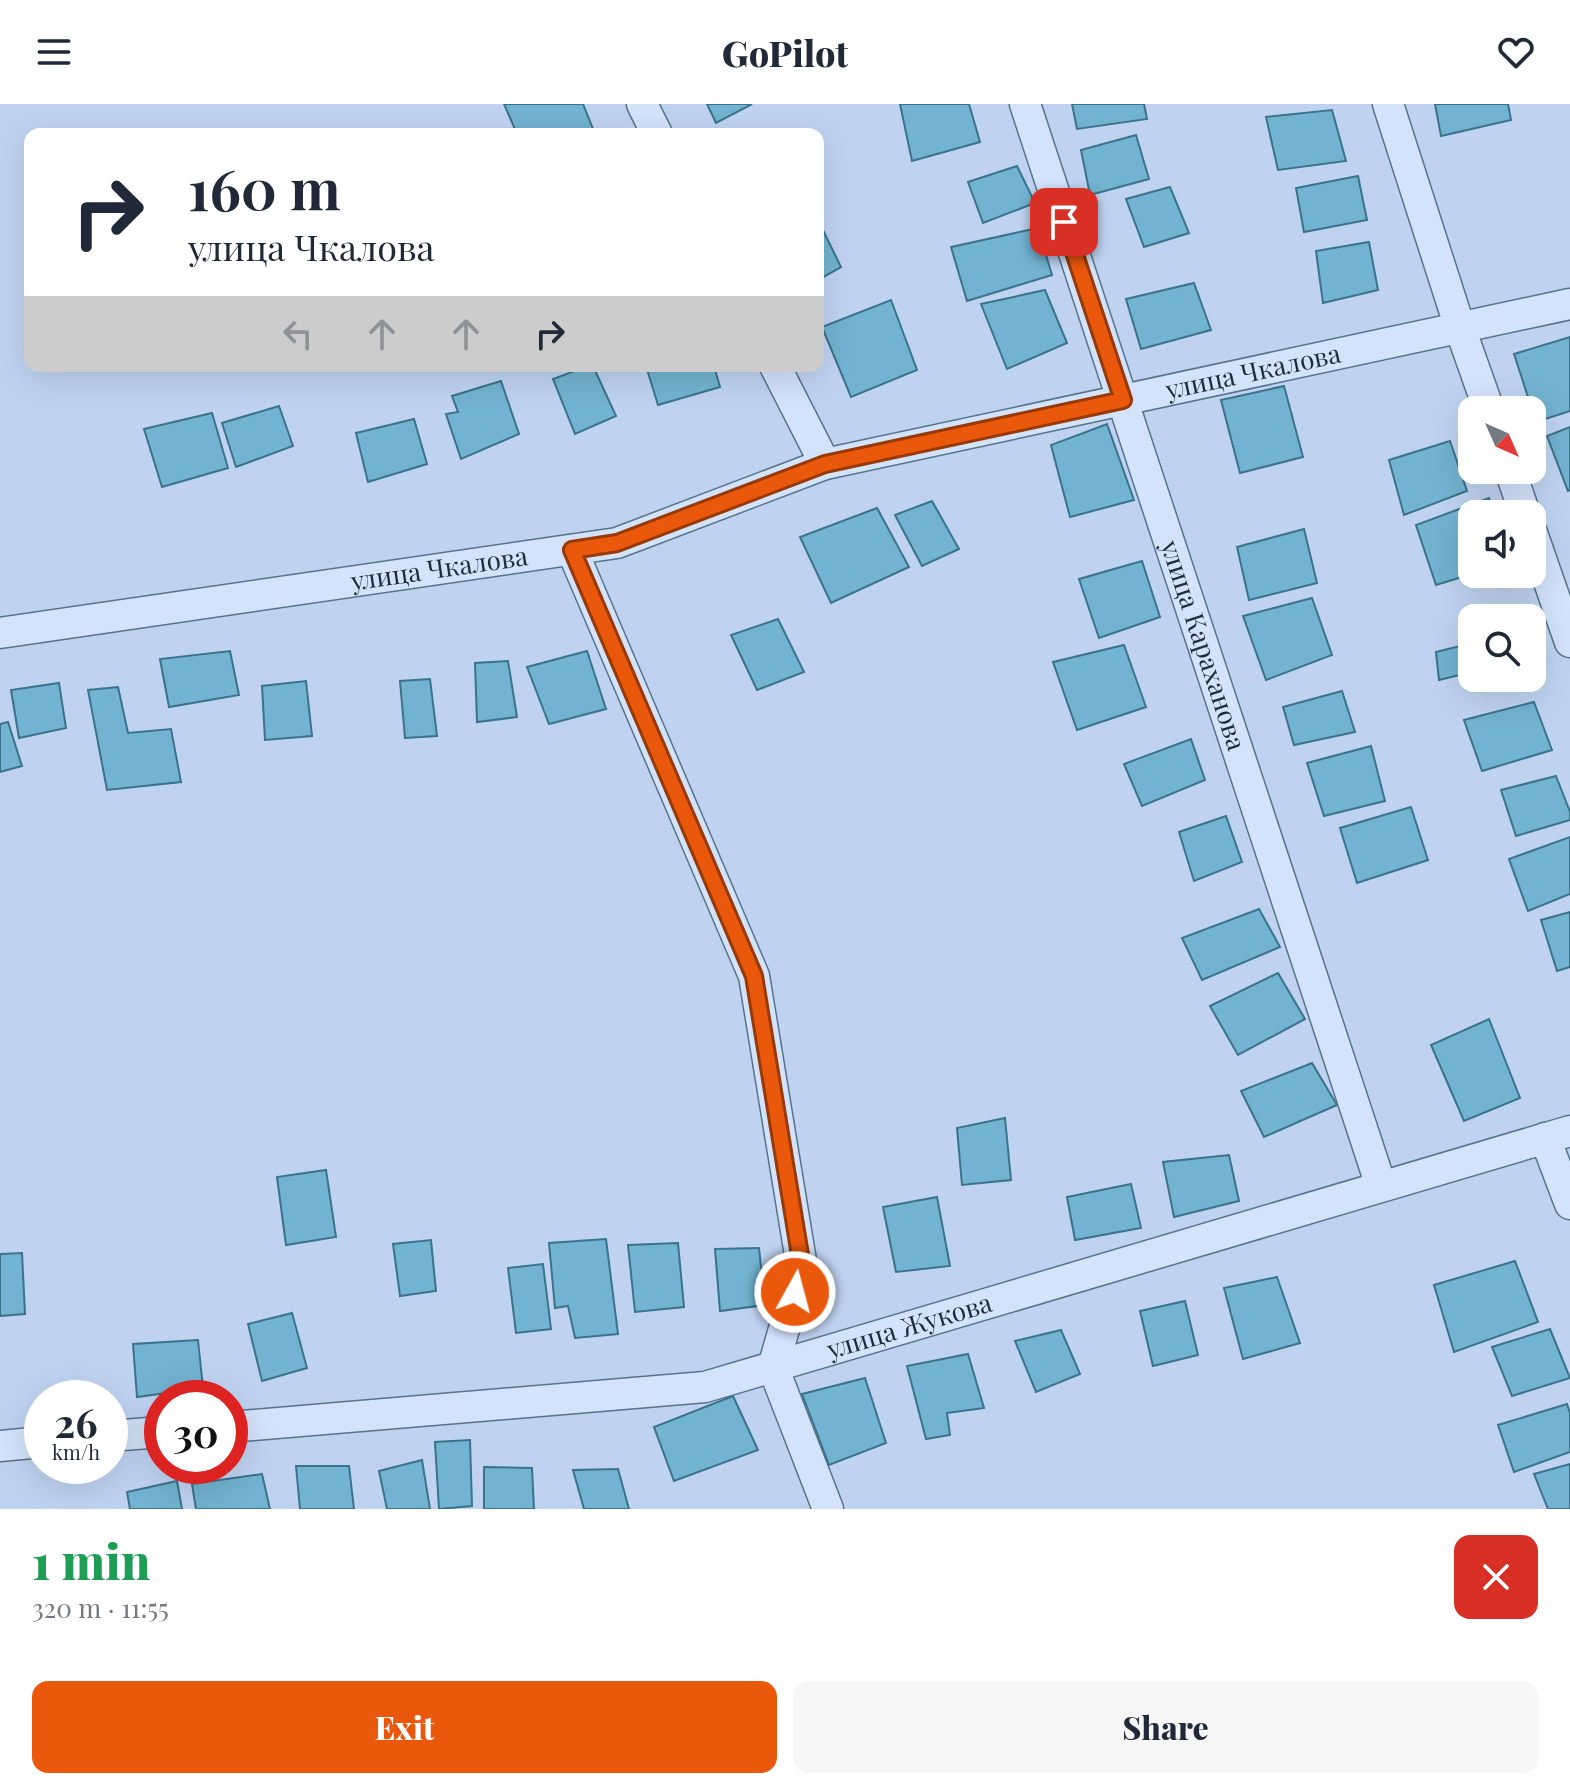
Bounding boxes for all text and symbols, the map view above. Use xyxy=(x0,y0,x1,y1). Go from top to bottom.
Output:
text: GoPilot xyxy=(722,28,848,76)
icon: menu xyxy=(32,30,76,74)
icon: heart xyxy=(1494,30,1538,74)
text: 160 m xyxy=(188,150,341,225)
icon: right xyxy=(56,160,160,264)
pin xyxy=(1030,188,1098,256)
icon: arrive xyxy=(1042,200,1086,244)
text: улица Чкалова xyxy=(188,222,435,270)
icon: left xyxy=(276,312,320,356)
icon: ahead xyxy=(360,312,404,356)
icon: ahead xyxy=(444,312,488,356)
icon: right xyxy=(528,312,572,356)
street label: улица Чкалова xyxy=(1161,335,1344,407)
north arrow xyxy=(1458,396,1546,484)
map controls xyxy=(1458,396,1546,692)
button: sound xyxy=(1458,500,1546,588)
street label: улица Караханова xyxy=(1153,534,1255,755)
street label: улица Чкалова xyxy=(348,537,530,598)
button: search xyxy=(1458,604,1546,692)
position arrow xyxy=(753,1250,837,1334)
street label: улица Жукова xyxy=(822,1284,996,1366)
speed limit sign: 30 xyxy=(144,1380,248,1484)
text: 26 xyxy=(54,1395,98,1448)
text: km/h xyxy=(52,1438,100,1465)
text: 1 min xyxy=(32,1528,150,1592)
button: close xyxy=(1454,1535,1538,1619)
text: 320 m · 11:55 xyxy=(32,1590,169,1625)
button: Exit xyxy=(32,1681,777,1773)
button: Share xyxy=(793,1681,1538,1773)

